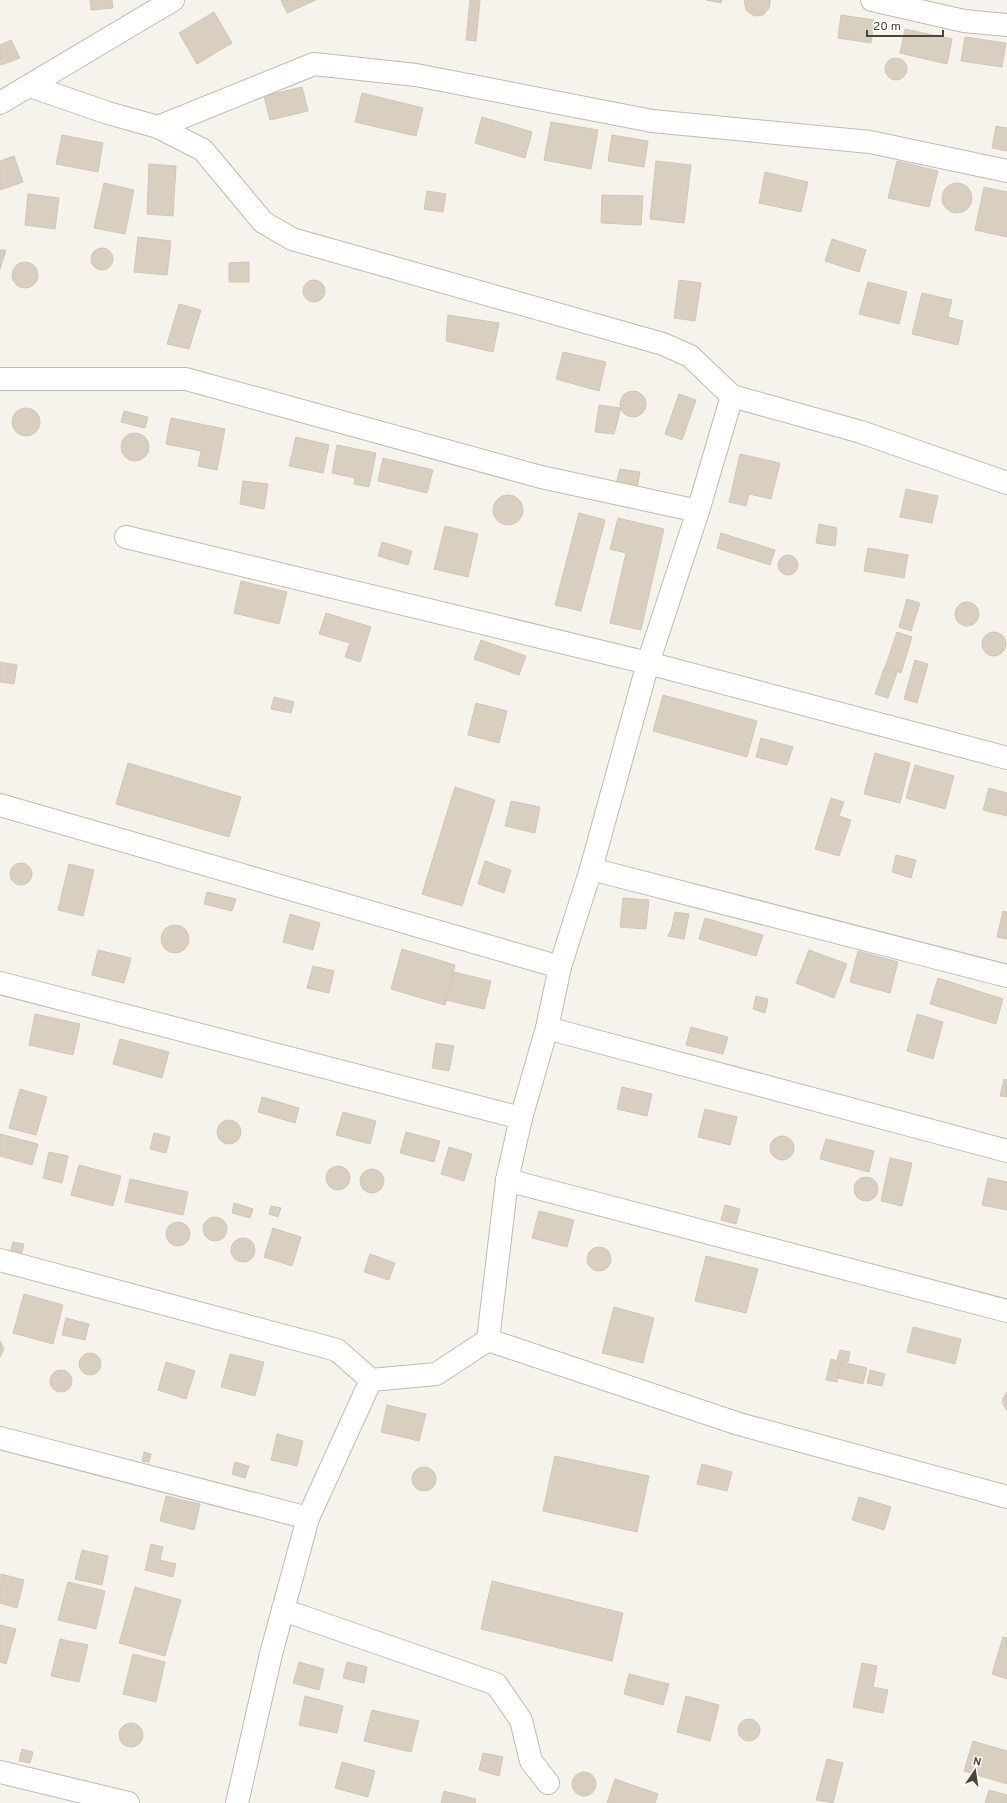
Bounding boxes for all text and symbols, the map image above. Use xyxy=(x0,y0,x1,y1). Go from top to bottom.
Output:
scale bar xyxy=(867,12,943,38)
text: 20 m xyxy=(873,19,901,35)
north arrow xyxy=(955,1751,995,1791)
text: N xyxy=(972,1755,982,1770)

